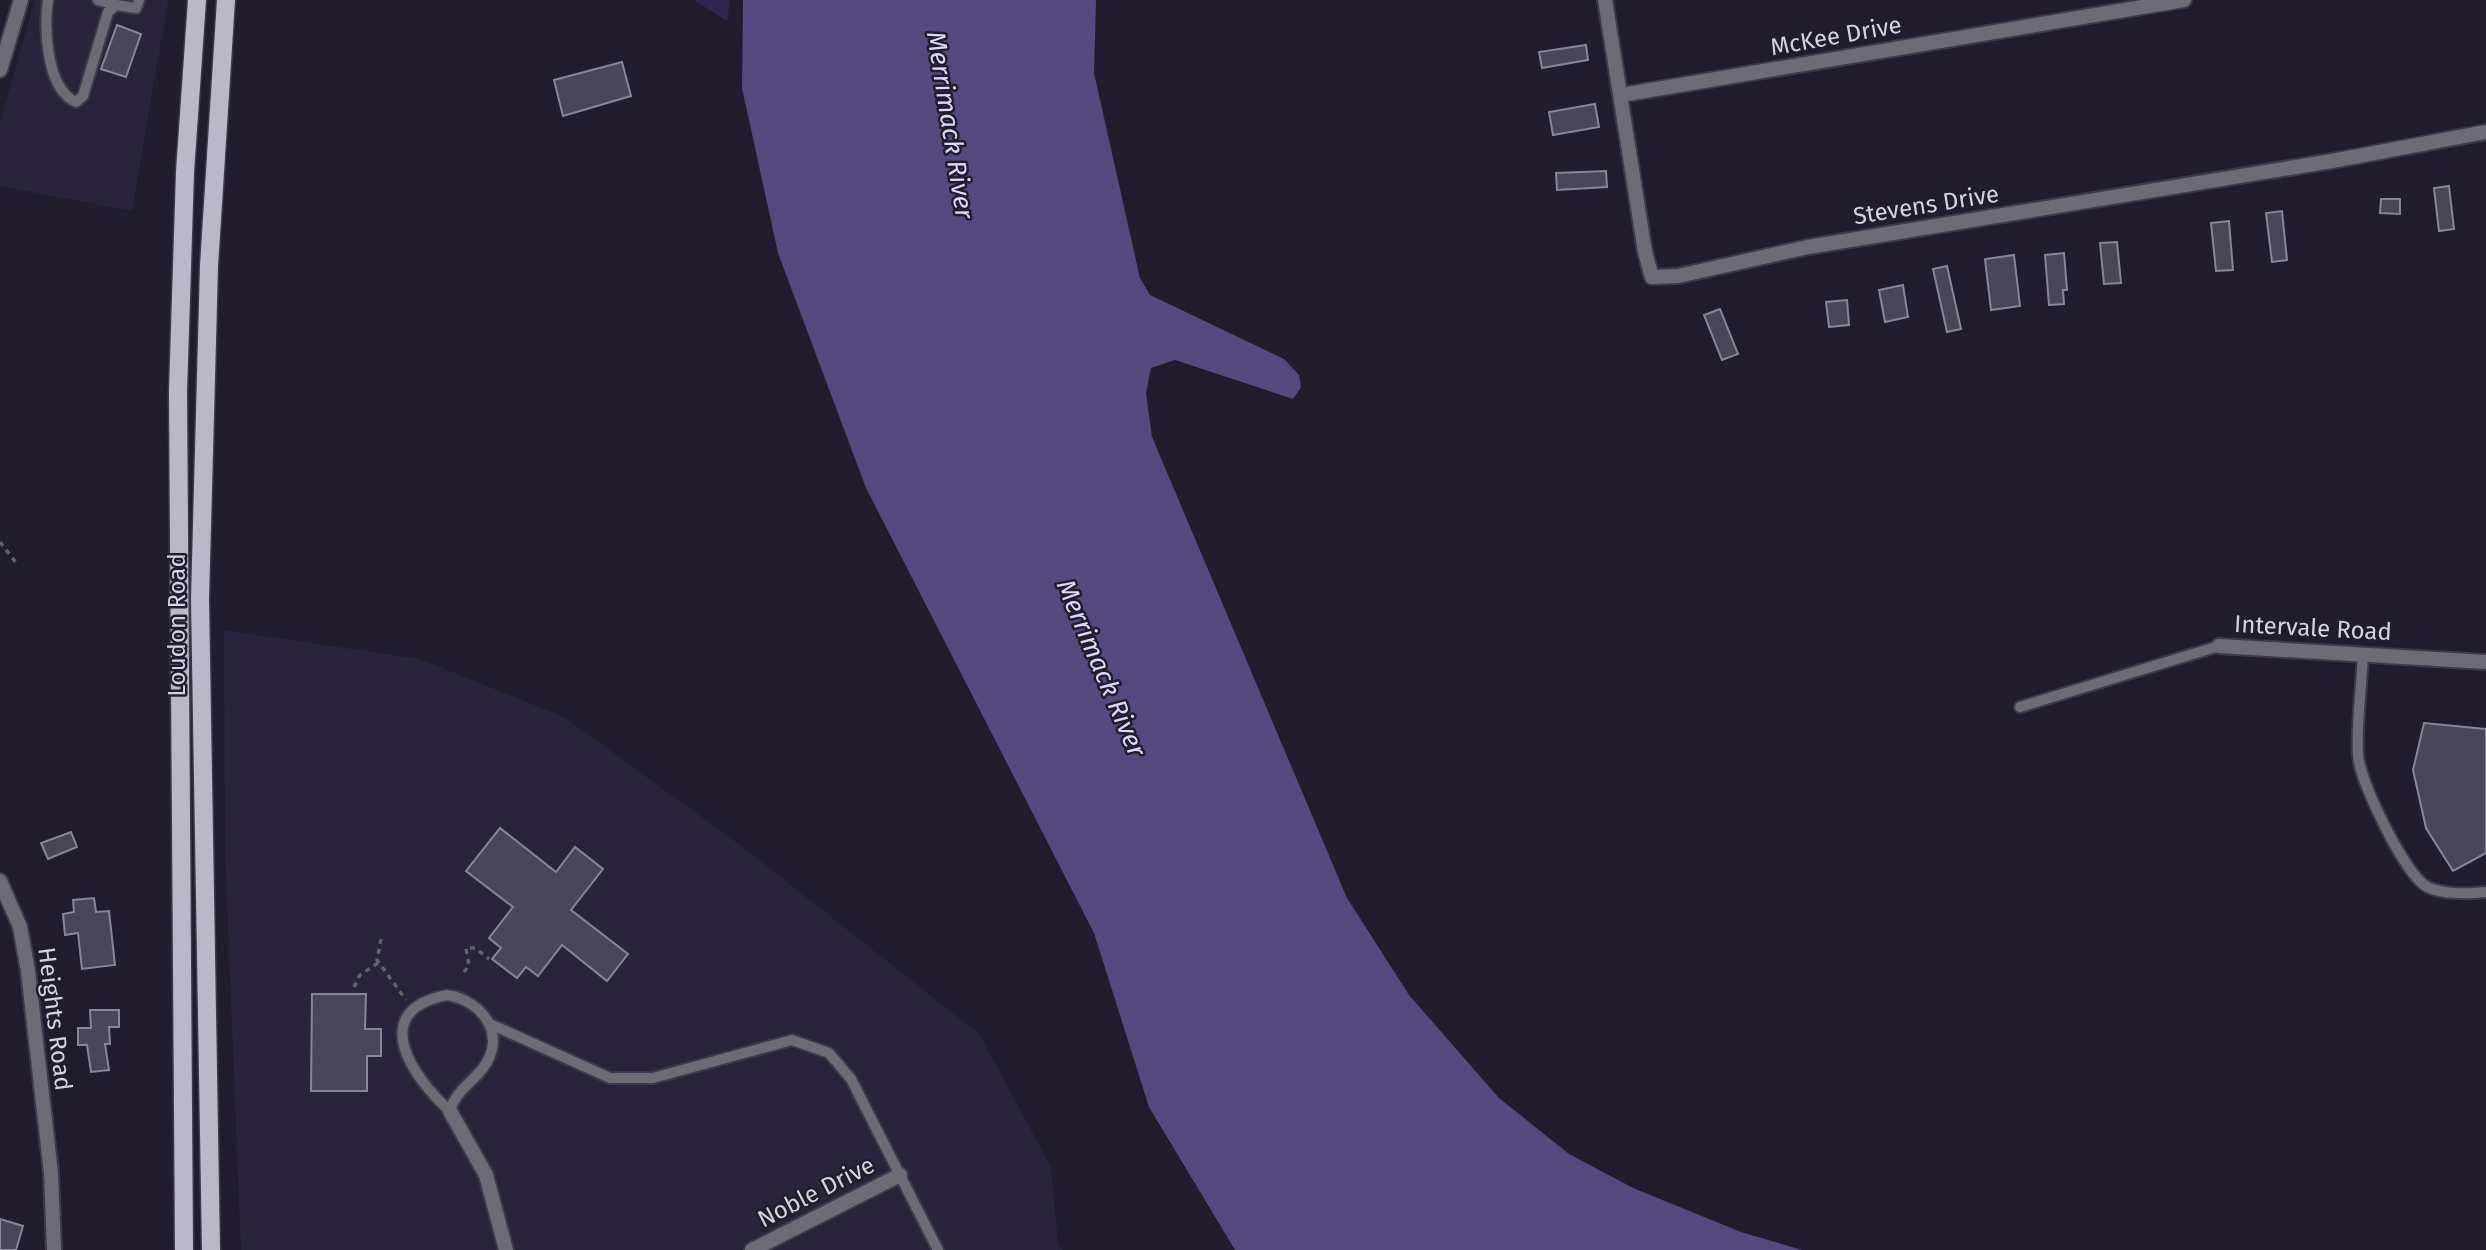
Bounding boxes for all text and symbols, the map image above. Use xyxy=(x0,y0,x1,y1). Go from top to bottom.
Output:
street label: McKee Drive xyxy=(1768,11,1904,61)
water label: Merrimack River xyxy=(920,29,980,222)
street label: Stevens Drive xyxy=(1851,180,2001,230)
street label: Loudon Road xyxy=(163,553,191,697)
water label: Merrimack River xyxy=(1050,575,1153,762)
street label: Intervale Road xyxy=(2234,610,2392,646)
street label: Heights Road xyxy=(32,946,78,1092)
street label: Noble Drive xyxy=(753,1151,879,1233)

